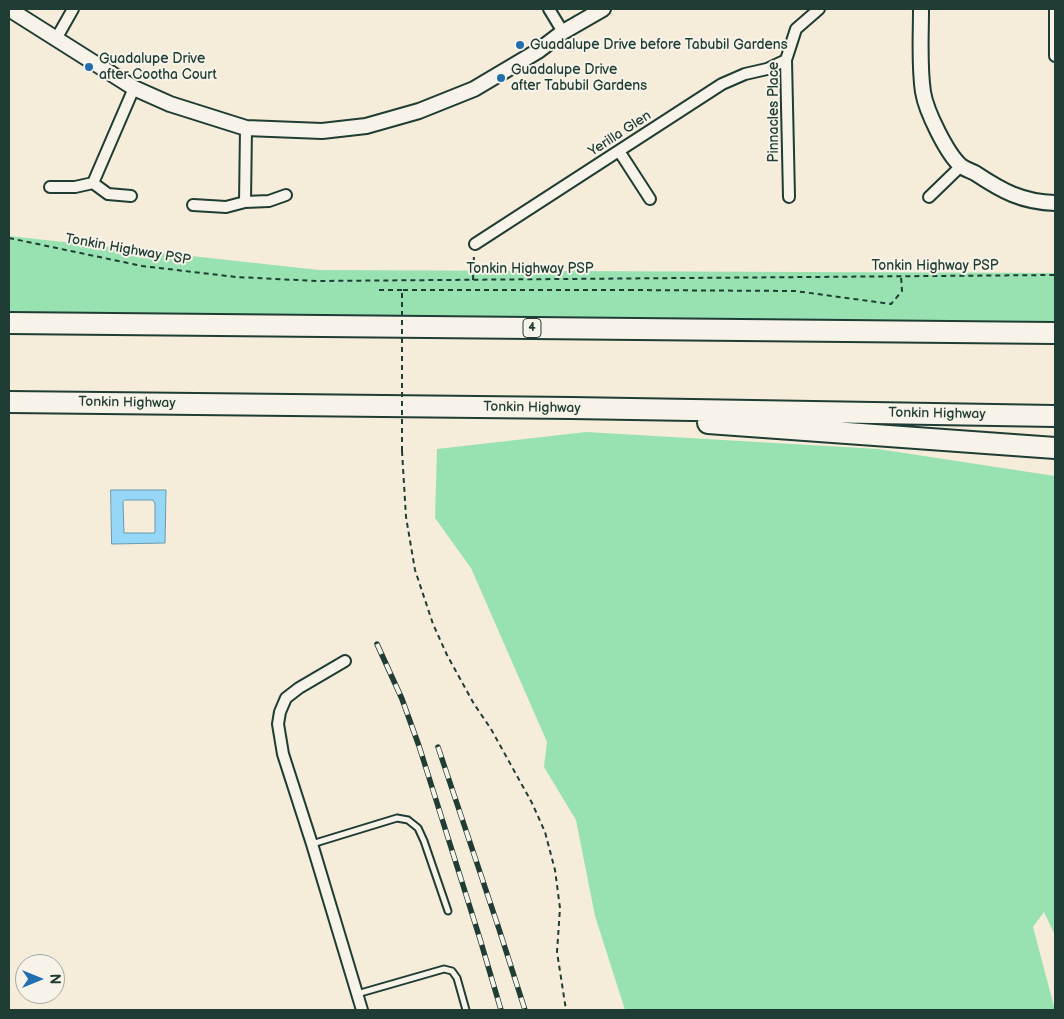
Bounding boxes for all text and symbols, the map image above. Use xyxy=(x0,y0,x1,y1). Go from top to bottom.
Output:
place label: Guadalupe Drive before Tabubil Gardens xyxy=(530,37,788,53)
marker: Guadalupe Drive before Tabubil Gardens xyxy=(514,39,526,51)
place label: Guadalupe Drive after Cootha Court xyxy=(99,51,217,84)
marker: Guadalupe Drive after Cootha Court xyxy=(83,61,95,73)
place label: Guadalupe Drive after Tabubil Gardens xyxy=(511,62,647,94)
street label: Pinnacles Place xyxy=(766,62,782,162)
marker: Guadalupe Drive after Tabubil Gardens xyxy=(495,72,507,84)
street label: Yerilla Glen xyxy=(586,108,654,160)
street label: Tonkin Highway PSP xyxy=(64,231,192,269)
street label: Tonkin Highway PSP xyxy=(871,258,999,274)
street label: Tonkin Highway PSP xyxy=(466,261,594,277)
road number: 4 xyxy=(523,318,541,338)
street label: Tonkin Highway xyxy=(78,394,176,412)
street label: Tonkin Highway xyxy=(483,399,581,417)
street label: Tonkin Highway xyxy=(888,405,986,423)
north arrow xyxy=(15,954,65,1004)
text: N xyxy=(46,974,63,984)

